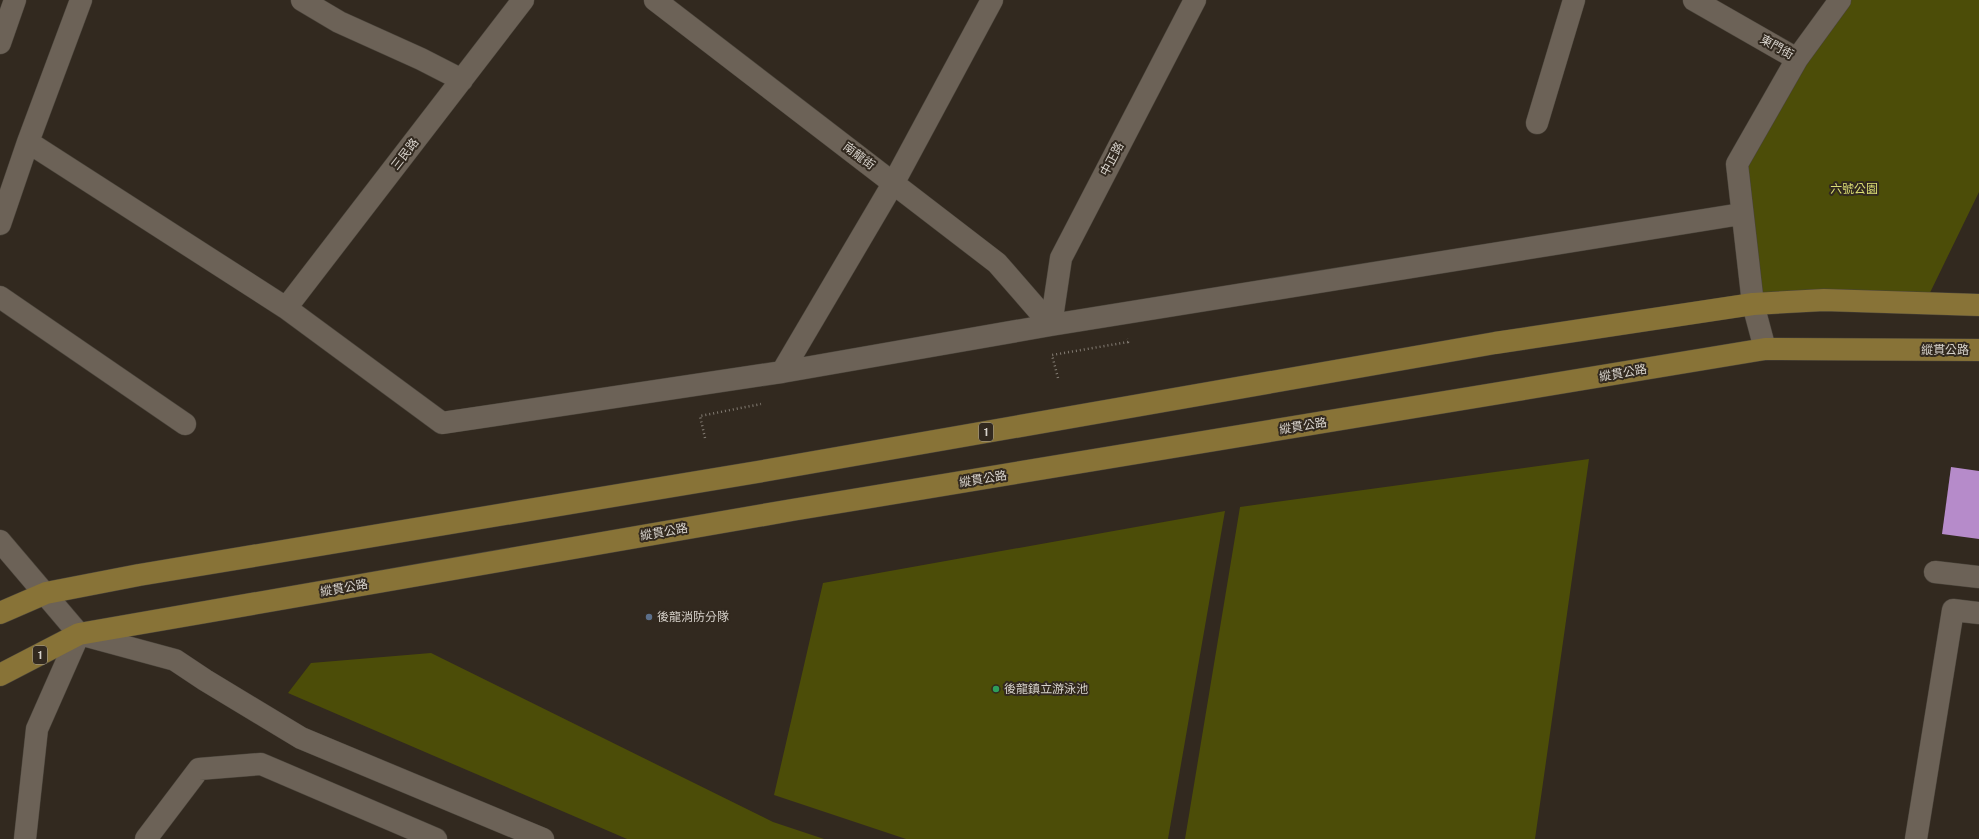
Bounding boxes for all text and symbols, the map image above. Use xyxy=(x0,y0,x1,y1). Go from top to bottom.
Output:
street label: 東門街 xyxy=(1758,32,1796,62)
street label: 三民路 xyxy=(388,136,422,172)
street label: 南龍街 xyxy=(840,140,878,172)
street label: 中正路 xyxy=(1097,140,1127,178)
park label: 六號公園 xyxy=(1830,182,1878,196)
street label: 縱貫公路 xyxy=(1921,343,1969,357)
street label: 縱貫公路 xyxy=(1598,362,1648,384)
street label: 縱貫公路 xyxy=(1278,415,1328,437)
road number: 1 xyxy=(979,423,993,441)
street label: 縱貫公路 xyxy=(958,468,1008,490)
street label: 縱貫公路 xyxy=(639,521,689,543)
street label: 縱貫公路 xyxy=(319,577,369,599)
place label: 後龍消防分隊 xyxy=(657,610,729,624)
marker: 後龍消防分隊 xyxy=(644,612,654,622)
road number: 1 xyxy=(33,646,47,664)
place label: 後龍鎮立游泳池 xyxy=(1004,682,1088,696)
marker: 後龍鎮立游泳池 xyxy=(991,684,1001,694)

